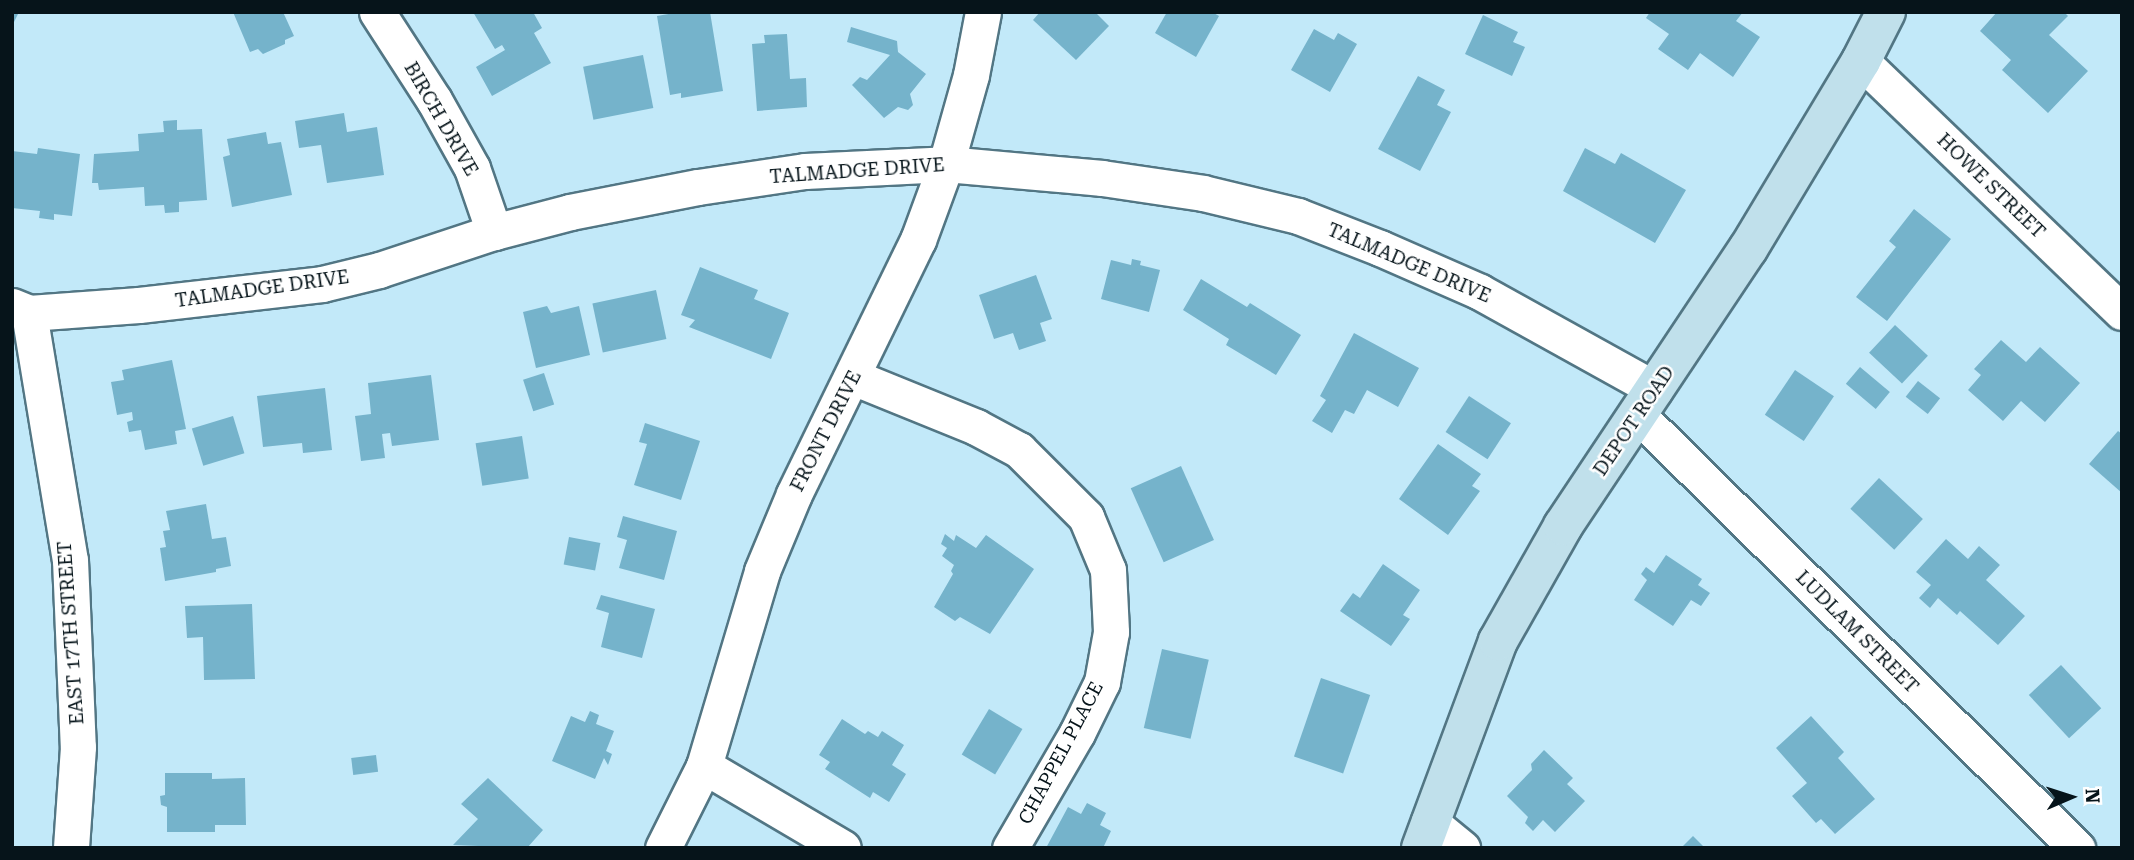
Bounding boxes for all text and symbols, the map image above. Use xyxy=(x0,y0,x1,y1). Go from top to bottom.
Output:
street label: BIRCH DRIVE xyxy=(399,58,483,180)
street label: HOWE STREET xyxy=(1932,129,2050,243)
street label: TALMADGE DRIVE xyxy=(769,154,945,188)
street label: TALMADGE DRIVE xyxy=(1324,218,1494,308)
street label: TALMADGE DRIVE xyxy=(174,266,350,312)
street label: DEPOT ROAD xyxy=(1589,362,1679,480)
street label: FRONT DRIVE xyxy=(786,367,866,495)
street label: EAST 17TH STREET xyxy=(53,540,89,726)
street label: LUDLAM STREET xyxy=(1791,566,1923,698)
street label: CHAPPEL PLACE xyxy=(1014,678,1108,828)
north arrow xyxy=(2036,762,2106,832)
text: N xyxy=(2081,788,2104,804)

